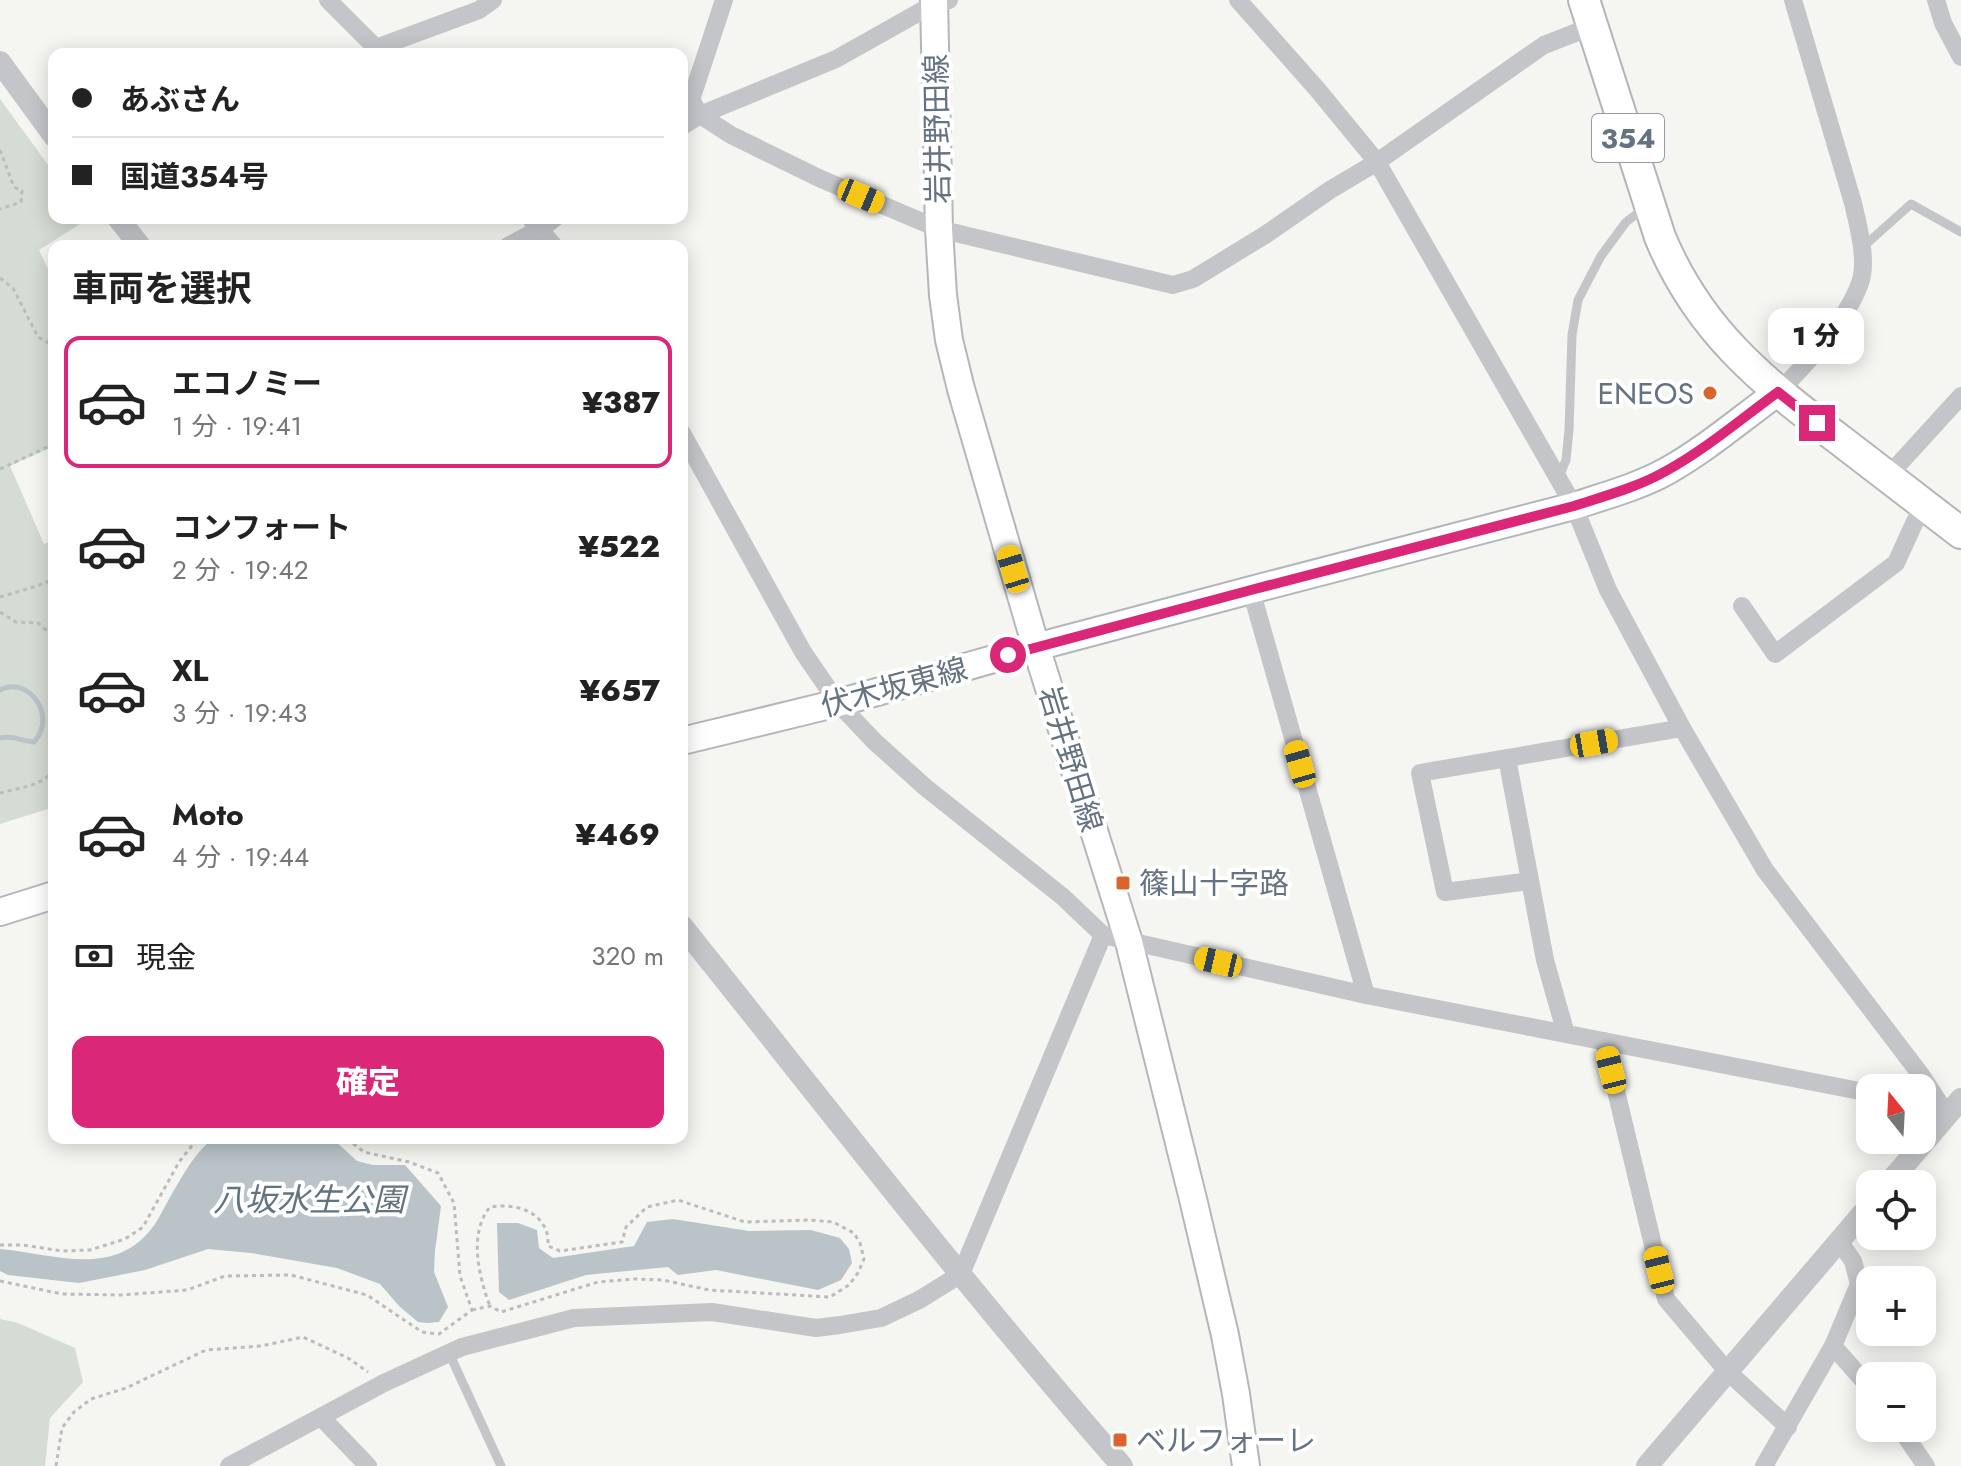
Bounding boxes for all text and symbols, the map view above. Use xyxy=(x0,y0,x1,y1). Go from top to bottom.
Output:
street label: 岩井野田線 xyxy=(914,54,960,204)
text: あぶさん xyxy=(120,78,240,121)
road number: 354 xyxy=(1592,114,1664,162)
text: 国道354号 xyxy=(120,155,269,198)
car xyxy=(834,176,888,216)
text: 車両を選択 xyxy=(72,262,252,314)
callout: 1 分 xyxy=(1769,307,1865,363)
text: 1 分 xyxy=(1792,317,1840,355)
text: エコノミー xyxy=(172,362,322,405)
icon: car xyxy=(76,366,148,438)
place label: ENEOS xyxy=(1598,372,1694,415)
text: ¥387 xyxy=(582,381,660,424)
marker: ENEOS xyxy=(1701,384,1719,402)
route end xyxy=(1799,405,1835,441)
text: 1 分 · 19:41 xyxy=(172,407,302,445)
text: コンフォート xyxy=(172,506,351,549)
icon: car xyxy=(76,510,148,582)
text: ¥522 xyxy=(578,525,660,568)
car xyxy=(995,543,1031,595)
text: 2 分 · 19:42 xyxy=(172,551,308,589)
route start xyxy=(990,637,1026,673)
street label: 伏木坂東線 xyxy=(816,647,972,727)
text: XL xyxy=(172,649,208,692)
icon: car xyxy=(76,654,148,726)
text: ¥657 xyxy=(579,669,660,712)
street label: 岩井野田線 xyxy=(1029,681,1113,837)
text: 3 分 · 19:43 xyxy=(172,694,307,732)
car xyxy=(1568,727,1620,759)
car xyxy=(1282,738,1318,790)
text: Moto xyxy=(172,793,244,836)
icon: car xyxy=(76,798,148,870)
text: ¥469 xyxy=(575,813,660,856)
text: 4 分 · 19:44 xyxy=(172,838,309,876)
place label: 篠山十字路 xyxy=(1139,862,1289,905)
marker: 篠山十字路 xyxy=(1114,874,1132,892)
icon: cash xyxy=(72,934,116,978)
text: 現金 xyxy=(136,936,196,979)
text: 320 m xyxy=(591,937,664,975)
car xyxy=(1192,945,1244,979)
button: 確定 xyxy=(72,1036,664,1128)
car xyxy=(1594,1044,1628,1096)
north arrow xyxy=(1856,1074,1936,1154)
map controls xyxy=(1856,1074,1936,1442)
button: locate xyxy=(1856,1170,1936,1250)
water label: 八坂水生公園 xyxy=(213,1177,409,1223)
car xyxy=(1642,1244,1676,1296)
button: + xyxy=(1856,1266,1936,1346)
button: − xyxy=(1856,1362,1936,1442)
place label: ベルフォーレ xyxy=(1136,1419,1316,1462)
marker: ベルフォーレ xyxy=(1111,1431,1129,1449)

